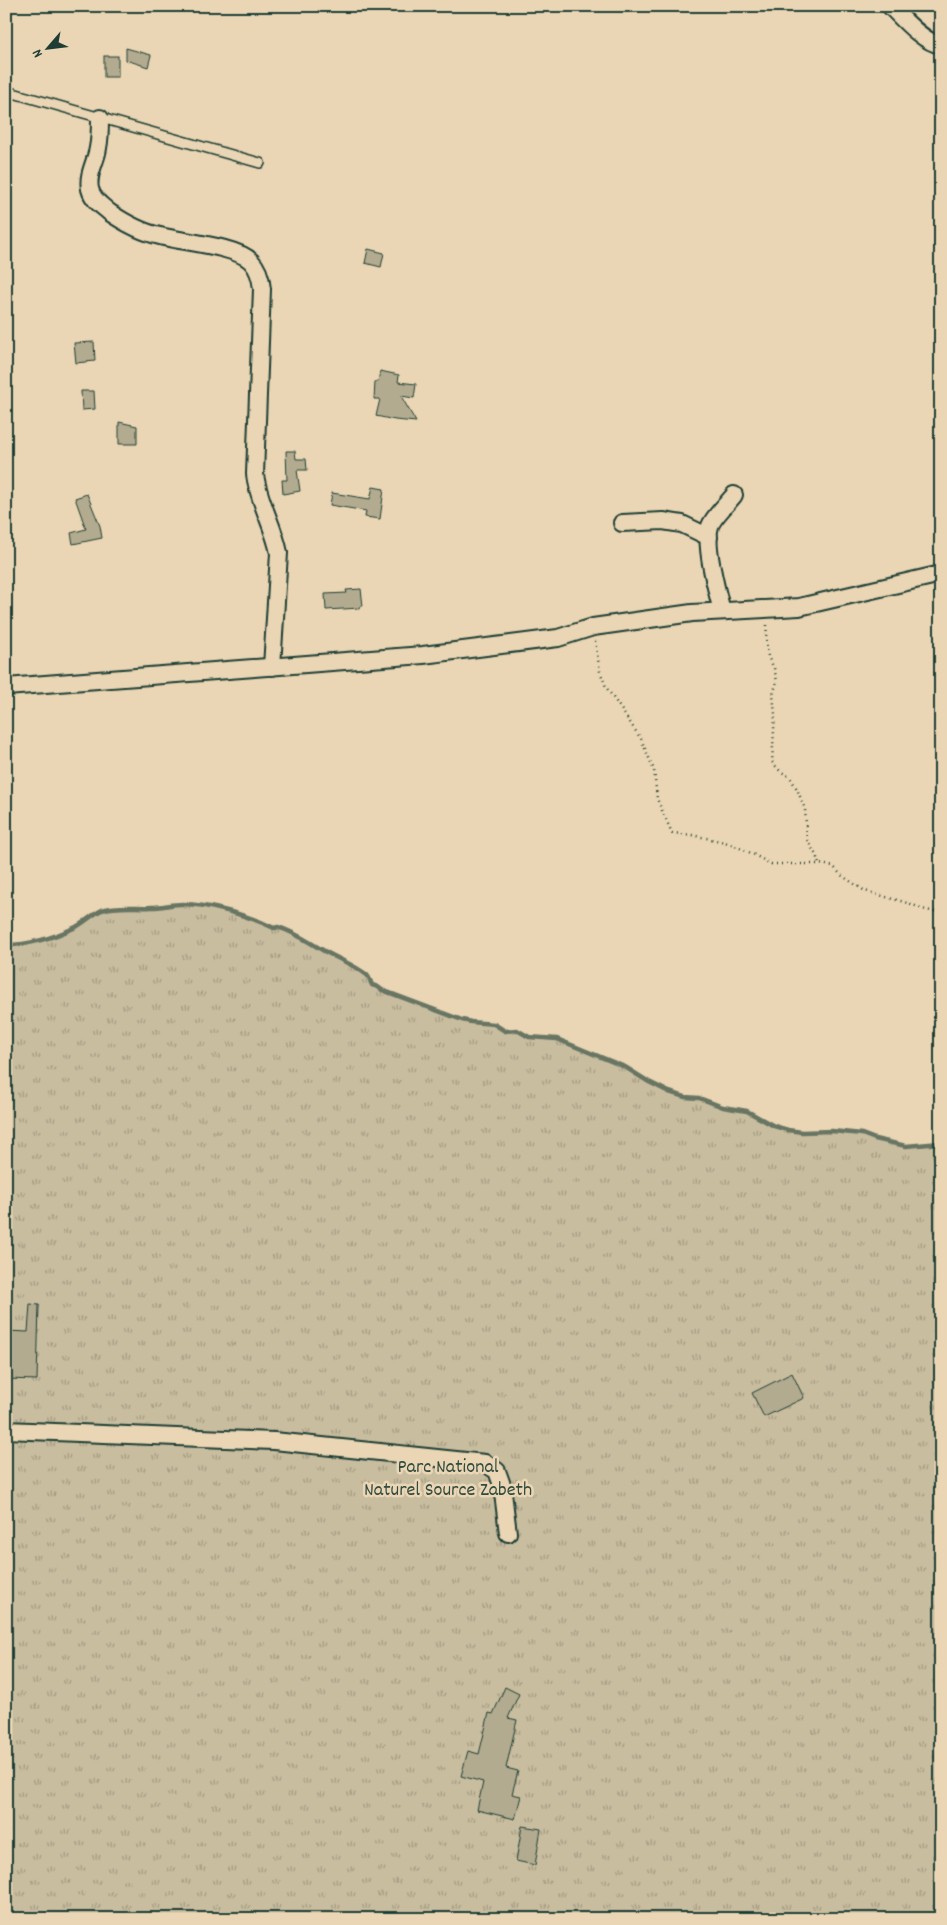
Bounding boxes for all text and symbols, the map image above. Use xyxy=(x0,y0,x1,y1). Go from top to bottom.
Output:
north arrow xyxy=(22,22,72,72)
text: N xyxy=(28,45,49,61)
park label: Parc National Naturel Source Zabeth xyxy=(364,1454,532,1505)

